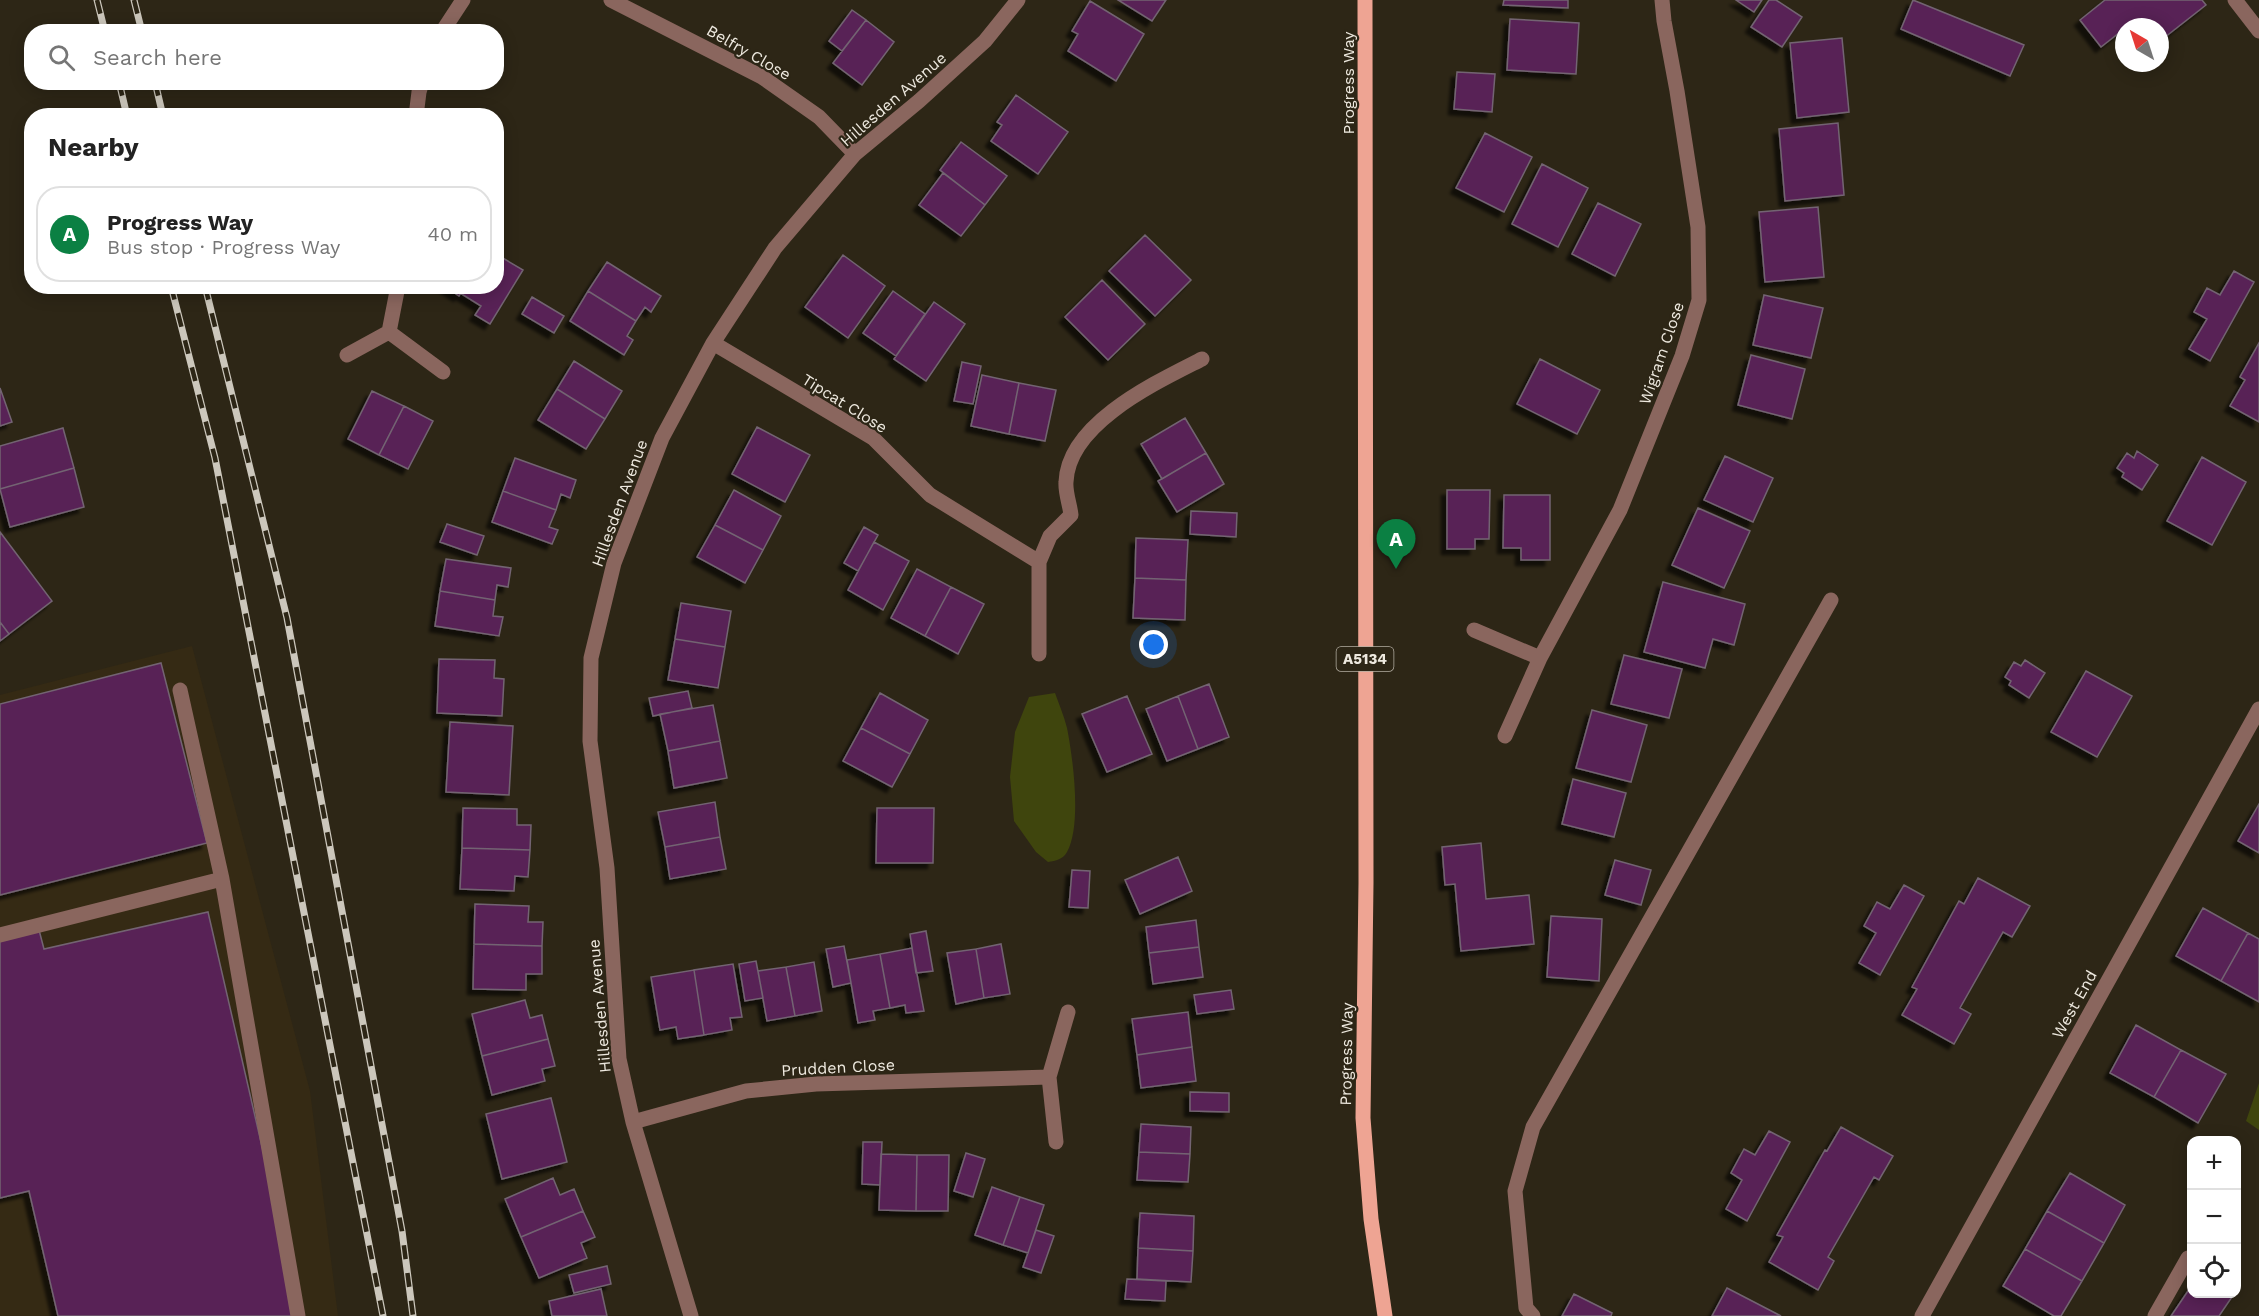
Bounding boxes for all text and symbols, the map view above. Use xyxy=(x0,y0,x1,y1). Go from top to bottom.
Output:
north arrow xyxy=(2115,18,2169,72)
street label: Belfry Close xyxy=(703,21,794,84)
search box xyxy=(24,24,504,90)
street label: Progress Way xyxy=(1339,31,1358,135)
icon: search xyxy=(45,41,78,74)
text: Search here xyxy=(93,45,222,70)
street label: Hillesden Avenue xyxy=(837,48,950,151)
text: Nearby xyxy=(48,132,139,162)
text: Progress Way xyxy=(107,210,253,235)
text: A xyxy=(63,222,76,246)
text: 40 m xyxy=(427,222,478,246)
text: Bus stop · Progress Way xyxy=(107,235,340,259)
street label: Wigram Close xyxy=(1635,299,1688,407)
street label: Tipcat Close xyxy=(799,370,891,437)
street label: Hillesden Avenue xyxy=(588,437,651,569)
pin: A xyxy=(1376,520,1416,569)
your location xyxy=(1139,630,1168,659)
road number: A5134 xyxy=(1336,647,1394,671)
street label: Hillesden Avenue xyxy=(584,938,615,1074)
street label: West End xyxy=(2048,967,2101,1042)
street label: Progress Way xyxy=(1336,1002,1357,1106)
street label: Prudden Close xyxy=(781,1055,895,1080)
map controls xyxy=(2187,1136,2241,1298)
button: + xyxy=(2187,1136,2241,1190)
button: − xyxy=(2187,1190,2241,1244)
button: locate xyxy=(2187,1244,2241,1298)

